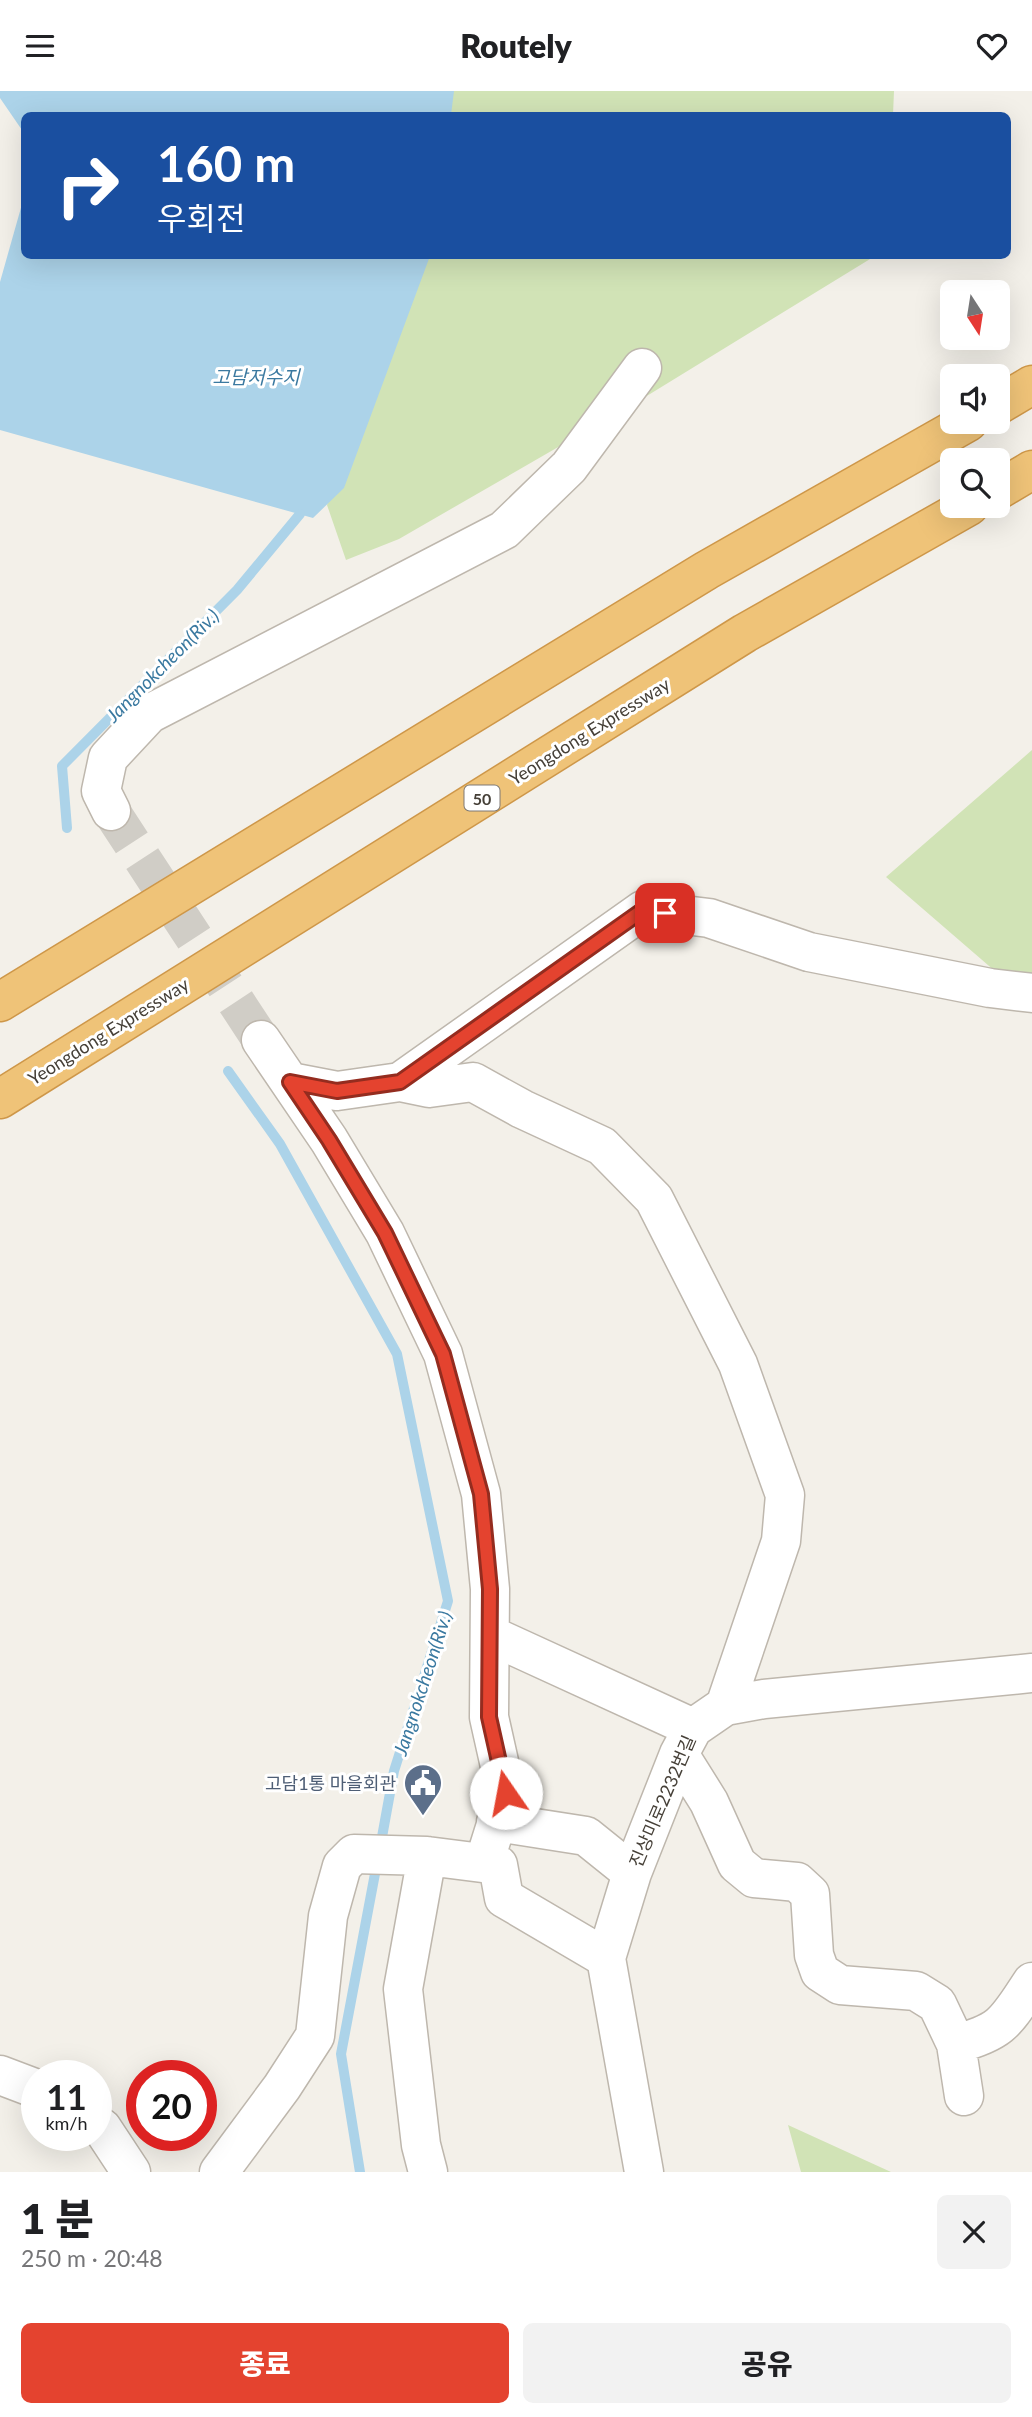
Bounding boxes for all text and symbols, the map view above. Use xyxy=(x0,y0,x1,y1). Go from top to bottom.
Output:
text: Routely xyxy=(460,26,572,65)
icon: menu xyxy=(21,27,59,65)
icon: heart xyxy=(973,27,1011,65)
text: 160 m xyxy=(157,134,295,192)
icon: right xyxy=(42,140,133,231)
text: 우회전 xyxy=(157,198,245,237)
north arrow xyxy=(940,280,1010,350)
map controls xyxy=(940,280,1010,518)
button: sound xyxy=(940,364,1010,434)
water label: 고담저수지 xyxy=(212,365,301,388)
button: search xyxy=(940,448,1010,518)
water label: Jangnokcheon(Riv.) xyxy=(100,604,223,727)
street label: Yeongdong Expressway xyxy=(505,672,674,789)
road number: 50 xyxy=(464,785,500,811)
pin xyxy=(635,883,695,943)
icon: arrive xyxy=(646,894,684,932)
street label: Yeongdong Expressway xyxy=(24,972,193,1089)
water label: Jangnokcheon(Riv.) xyxy=(388,1608,456,1759)
street label: 진상미로2232번길 xyxy=(624,1732,700,1870)
position arrow xyxy=(469,1756,543,1830)
public building icon: 고담1통 마을회관 xyxy=(402,1762,444,1817)
place label: 고담1통 마을회관 xyxy=(265,1772,396,1794)
speed limit sign: 20 xyxy=(126,2060,217,2151)
text: 11 xyxy=(46,2075,87,2117)
text: km/h xyxy=(45,2112,88,2134)
text: 1 분 xyxy=(21,2193,94,2243)
button: close xyxy=(937,2195,1011,2269)
text: 250 m · 20:48 xyxy=(21,2244,163,2272)
button: 종료 xyxy=(21,2323,509,2403)
button: 공유 xyxy=(523,2323,1011,2403)

